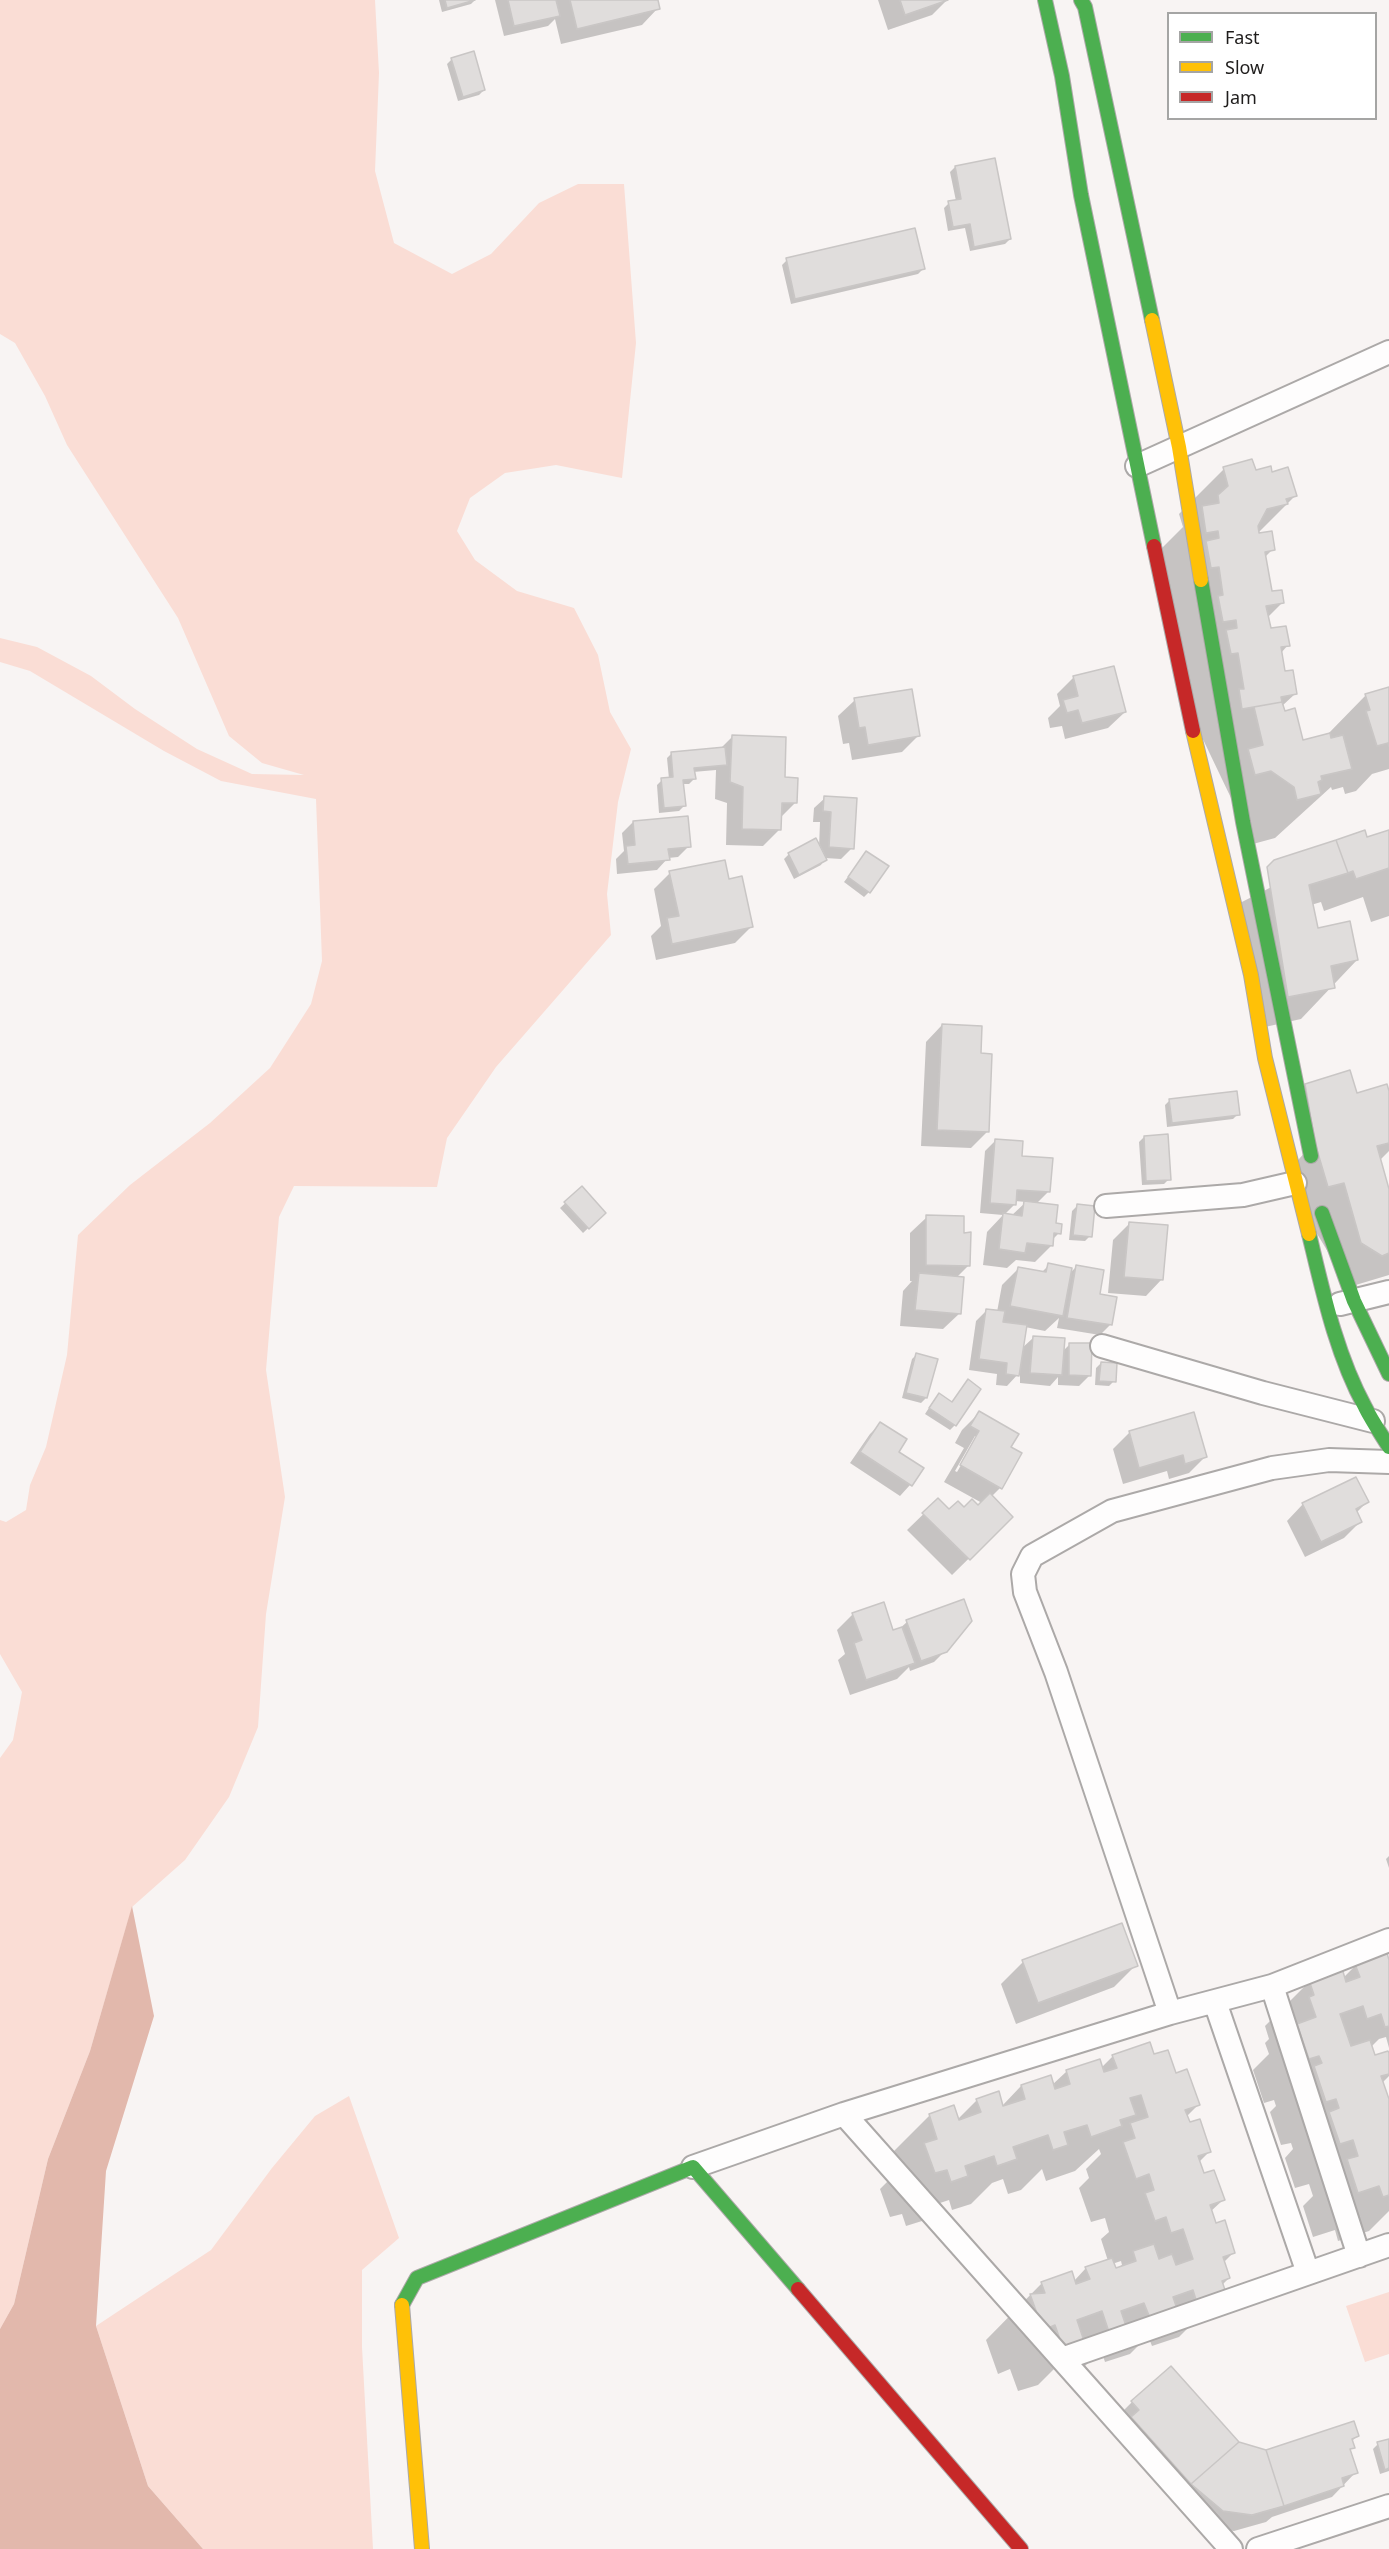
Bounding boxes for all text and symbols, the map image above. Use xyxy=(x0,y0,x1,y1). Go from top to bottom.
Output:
legend xyxy=(1167,12,1377,120)
text: Fast xyxy=(1225,25,1260,49)
text: Slow xyxy=(1225,55,1264,79)
text: Jam xyxy=(1225,85,1257,109)

